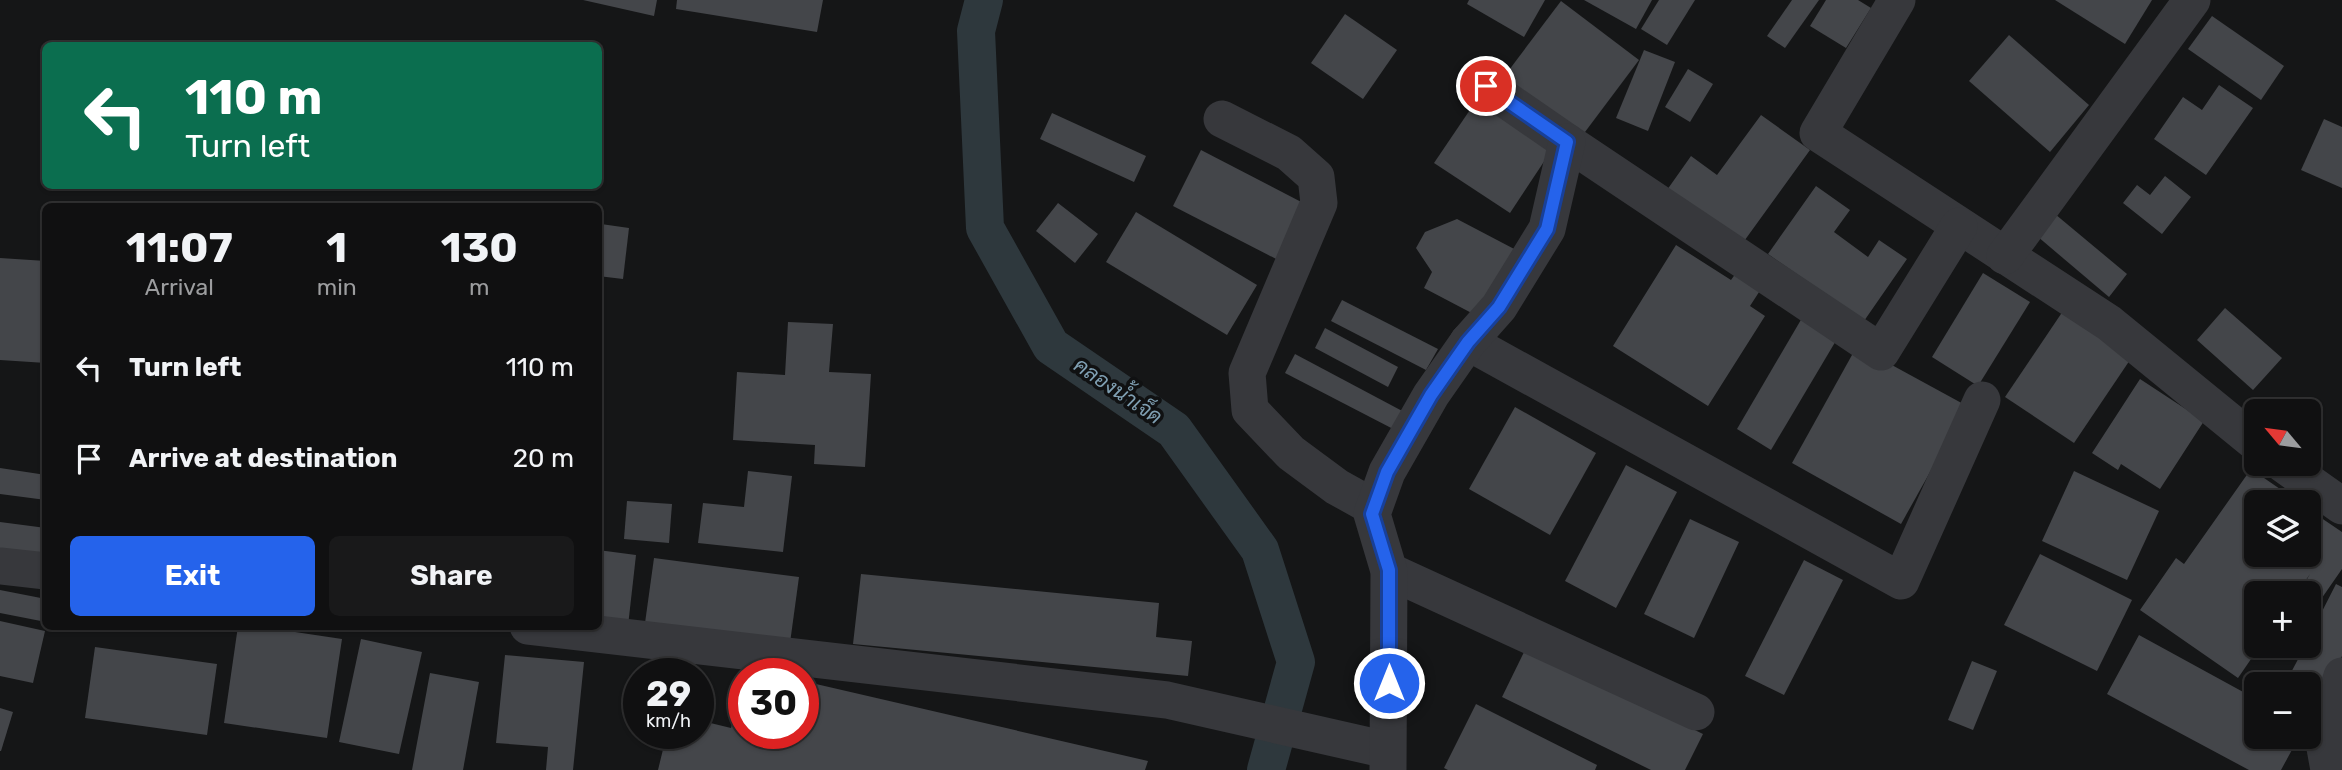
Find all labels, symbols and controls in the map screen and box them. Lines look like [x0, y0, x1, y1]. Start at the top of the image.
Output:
pin [1456, 56, 1516, 116]
icon: arrive [1467, 67, 1505, 105]
text: 110 m [185, 68, 322, 126]
icon: left [70, 70, 161, 161]
text: Turn left [185, 127, 310, 165]
text: 11:07 [126, 223, 233, 273]
text: 1 [326, 223, 347, 273]
text: 130 [441, 223, 518, 273]
text: Arrival [145, 273, 214, 301]
text: min [317, 273, 357, 301]
text: m [469, 273, 490, 301]
water label: คลองน้ำเจ็ด [1069, 348, 1170, 429]
icon: left [70, 349, 108, 387]
text: Turn left [129, 352, 241, 383]
text: 110 m [506, 352, 574, 383]
north arrow [2244, 399, 2320, 476]
map controls [2244, 399, 2321, 749]
icon: arrive [70, 440, 108, 478]
text: Arrive at destination [129, 443, 397, 474]
text: 20 m [513, 443, 574, 474]
button: layers [2244, 490, 2321, 567]
button: Exit [70, 536, 315, 616]
button: Share [329, 536, 574, 616]
button: + [2244, 581, 2321, 658]
position arrow [1352, 646, 1426, 720]
speed limit sign: 30 [728, 658, 819, 749]
button: − [2244, 672, 2321, 749]
text: 29 [646, 673, 691, 715]
text: km/h [646, 710, 691, 732]

